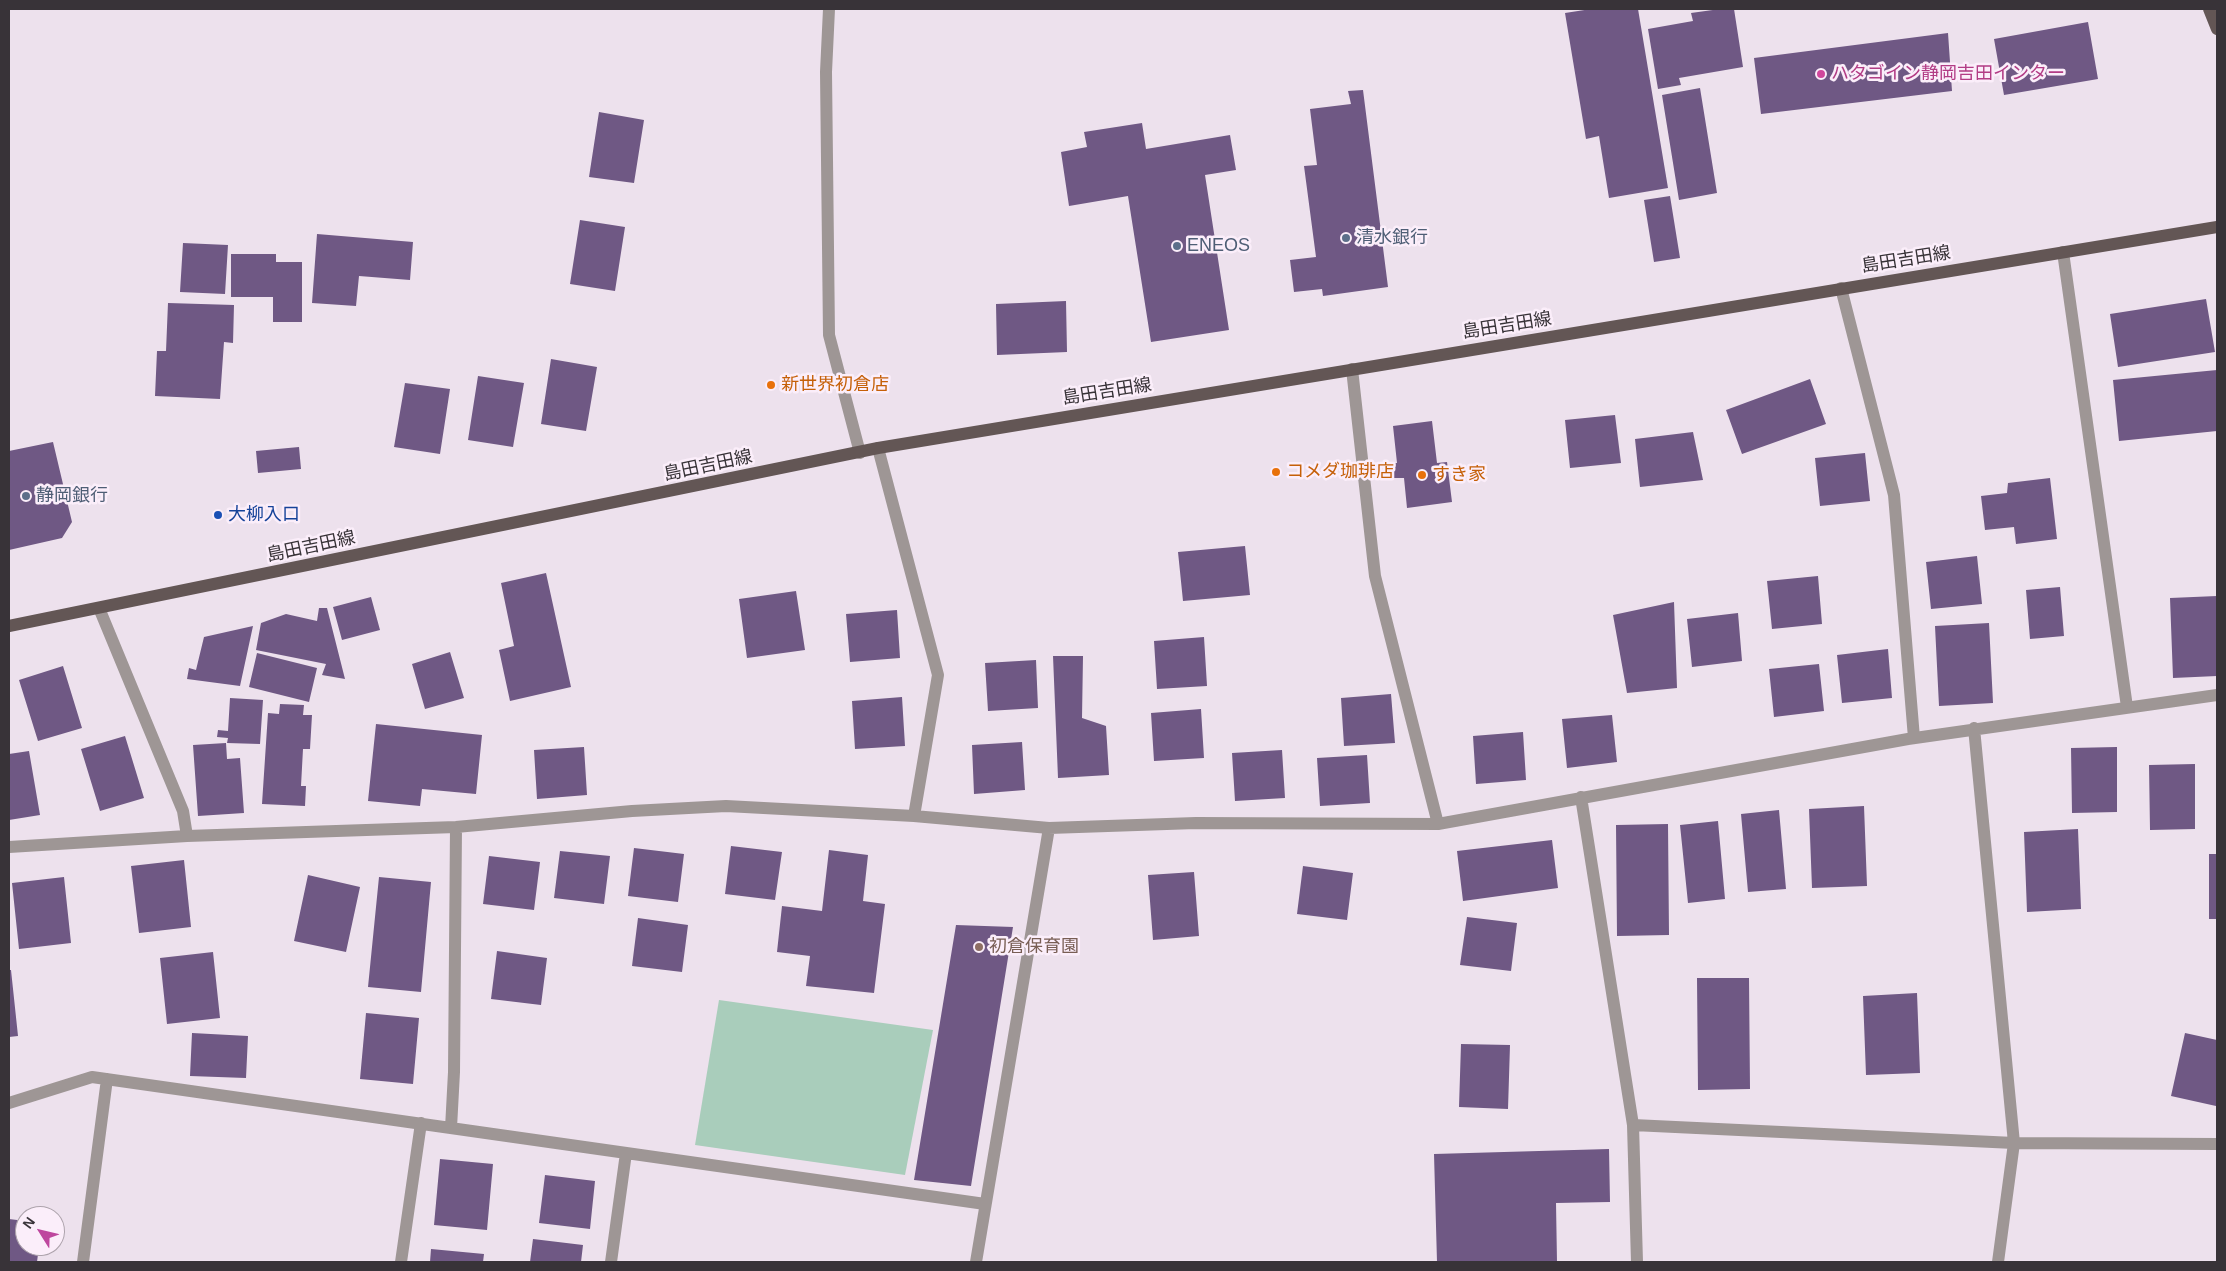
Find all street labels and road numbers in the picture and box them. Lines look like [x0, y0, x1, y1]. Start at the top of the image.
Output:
street label: 島田吉田線 [1860, 242, 1952, 278]
street label: 島田吉田線 [1461, 308, 1553, 344]
street label: 島田吉田線 [1061, 374, 1153, 410]
street label: 島田吉田線 [662, 446, 754, 486]
street label: 島田吉田線 [265, 527, 357, 567]

